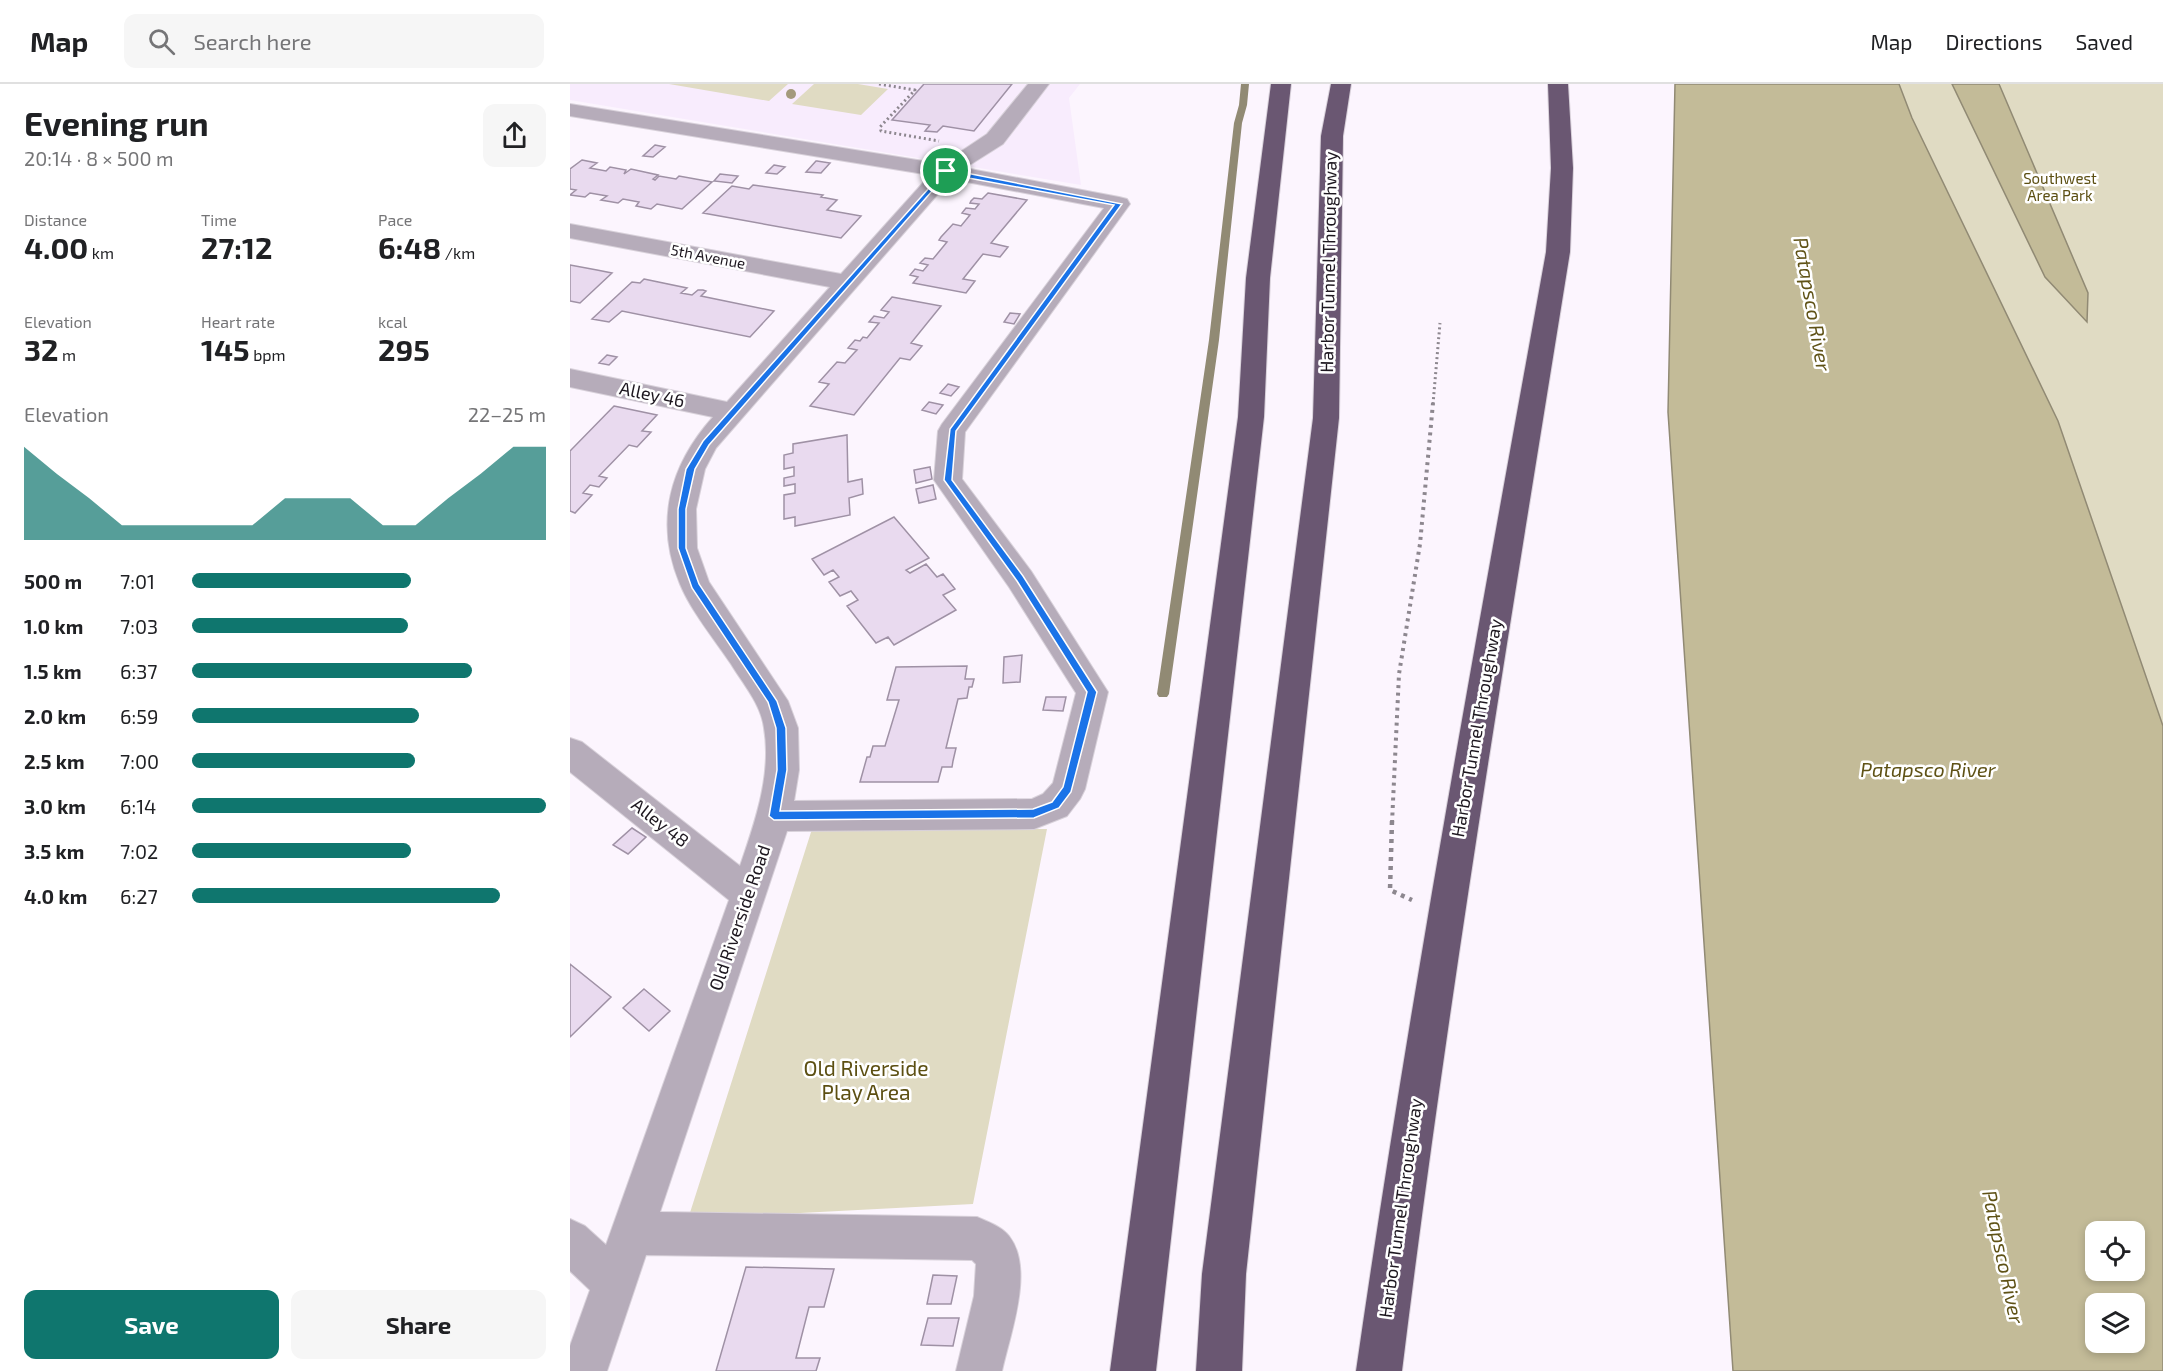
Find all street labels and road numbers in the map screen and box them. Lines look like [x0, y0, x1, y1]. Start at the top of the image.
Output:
street label: Harbor Tunnel Throughway [1315, 151, 1341, 373]
street label: 5th Avenue [669, 240, 747, 272]
street label: Alley 46 [618, 376, 687, 412]
street label: Harbor Tunnel Throughway [1446, 616, 1506, 839]
street label: Alley 48 [628, 793, 694, 851]
street label: Old Riverside Road [704, 842, 774, 993]
street label: Harbor Tunnel Throughway [1374, 1096, 1426, 1319]

